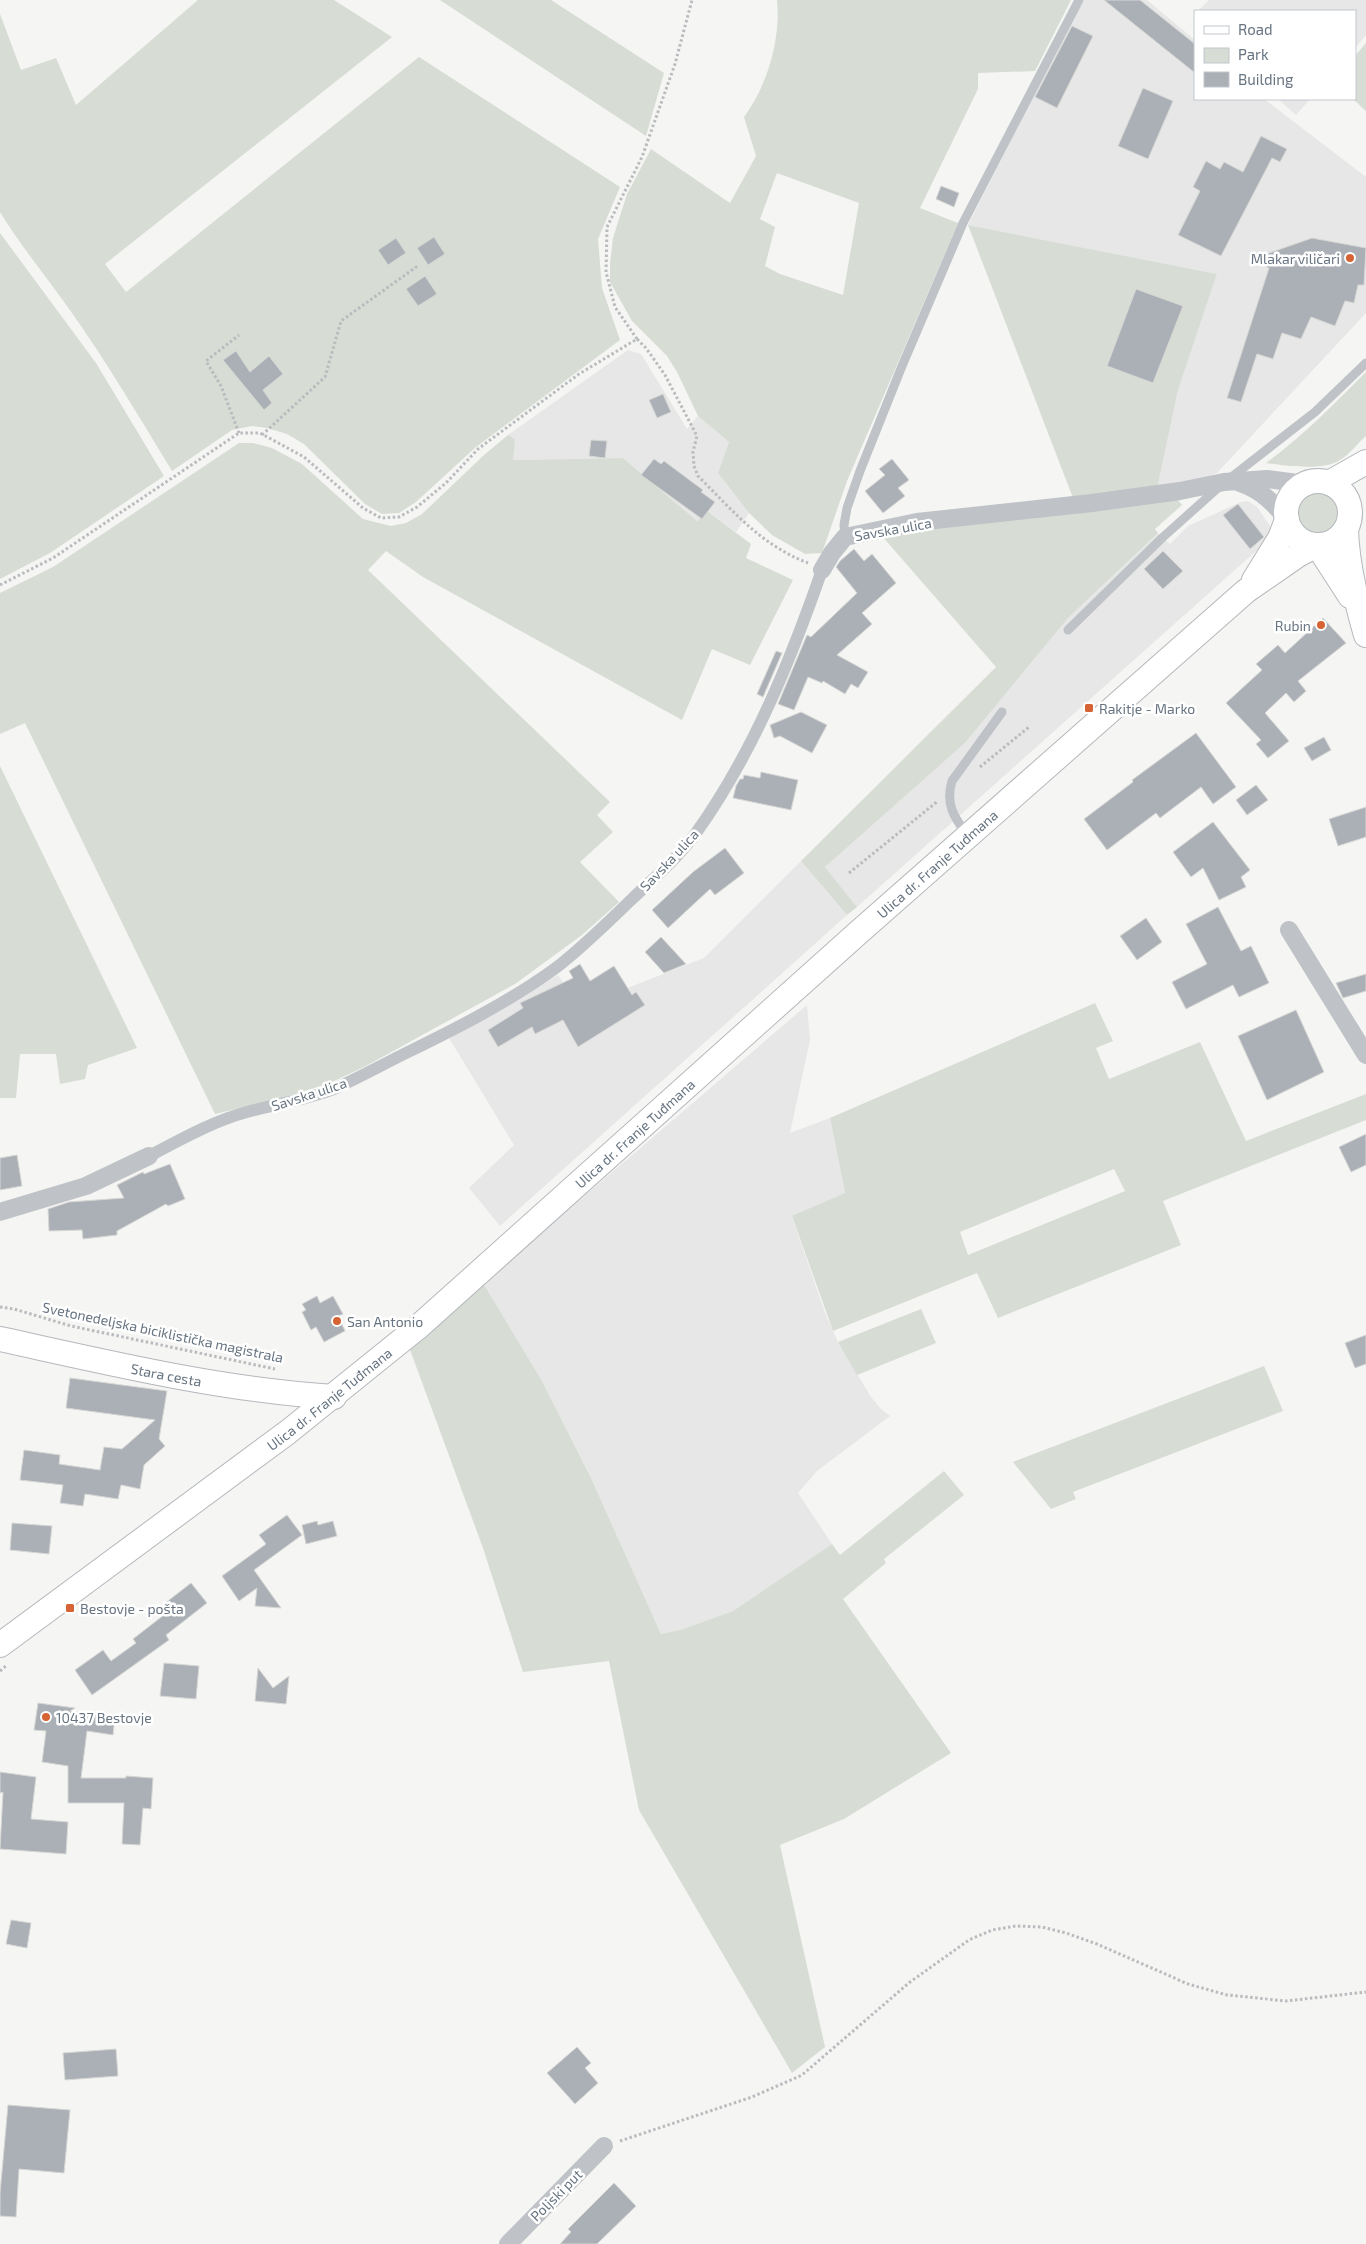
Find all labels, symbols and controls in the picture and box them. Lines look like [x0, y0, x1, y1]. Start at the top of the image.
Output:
legend [1194, 10, 1356, 100]
text: Road [1238, 20, 1273, 38]
text: Park [1238, 45, 1269, 63]
text: Building [1238, 70, 1294, 88]
place label: Mlakar viličari [1251, 250, 1340, 267]
marker: Mlakar viličari [1344, 252, 1356, 264]
street label: Savska ulica [853, 514, 933, 544]
place label: Rubin [1275, 617, 1311, 634]
marker: Rubin [1315, 619, 1327, 631]
place label: Rakitje - Marko [1099, 700, 1195, 717]
marker: Rakitje - Marko [1083, 702, 1095, 714]
street label: Ulica dr. Franje Tuđmana [873, 806, 1001, 921]
street label: Savska ulica [636, 826, 702, 894]
street label: Savska ulica [269, 1074, 349, 1114]
street label: Ulica dr. Franje Tuđmana [571, 1075, 698, 1191]
street label: Svetonedeljska biciklistička magistrala [41, 1298, 285, 1366]
place label: San Antonio [347, 1313, 423, 1330]
marker: San Antonio [331, 1315, 343, 1327]
street label: Ulica dr. Franje Tuđmana [263, 1344, 395, 1454]
street label: Stara cesta [129, 1359, 203, 1389]
place label: Bestovje - pošta [80, 1600, 184, 1617]
marker: Bestovje - pošta [64, 1602, 76, 1614]
place label: 10437 Bestovje [56, 1709, 152, 1726]
marker: 10437 Bestovje [40, 1711, 52, 1723]
street label: Poljski put [527, 2166, 585, 2224]

